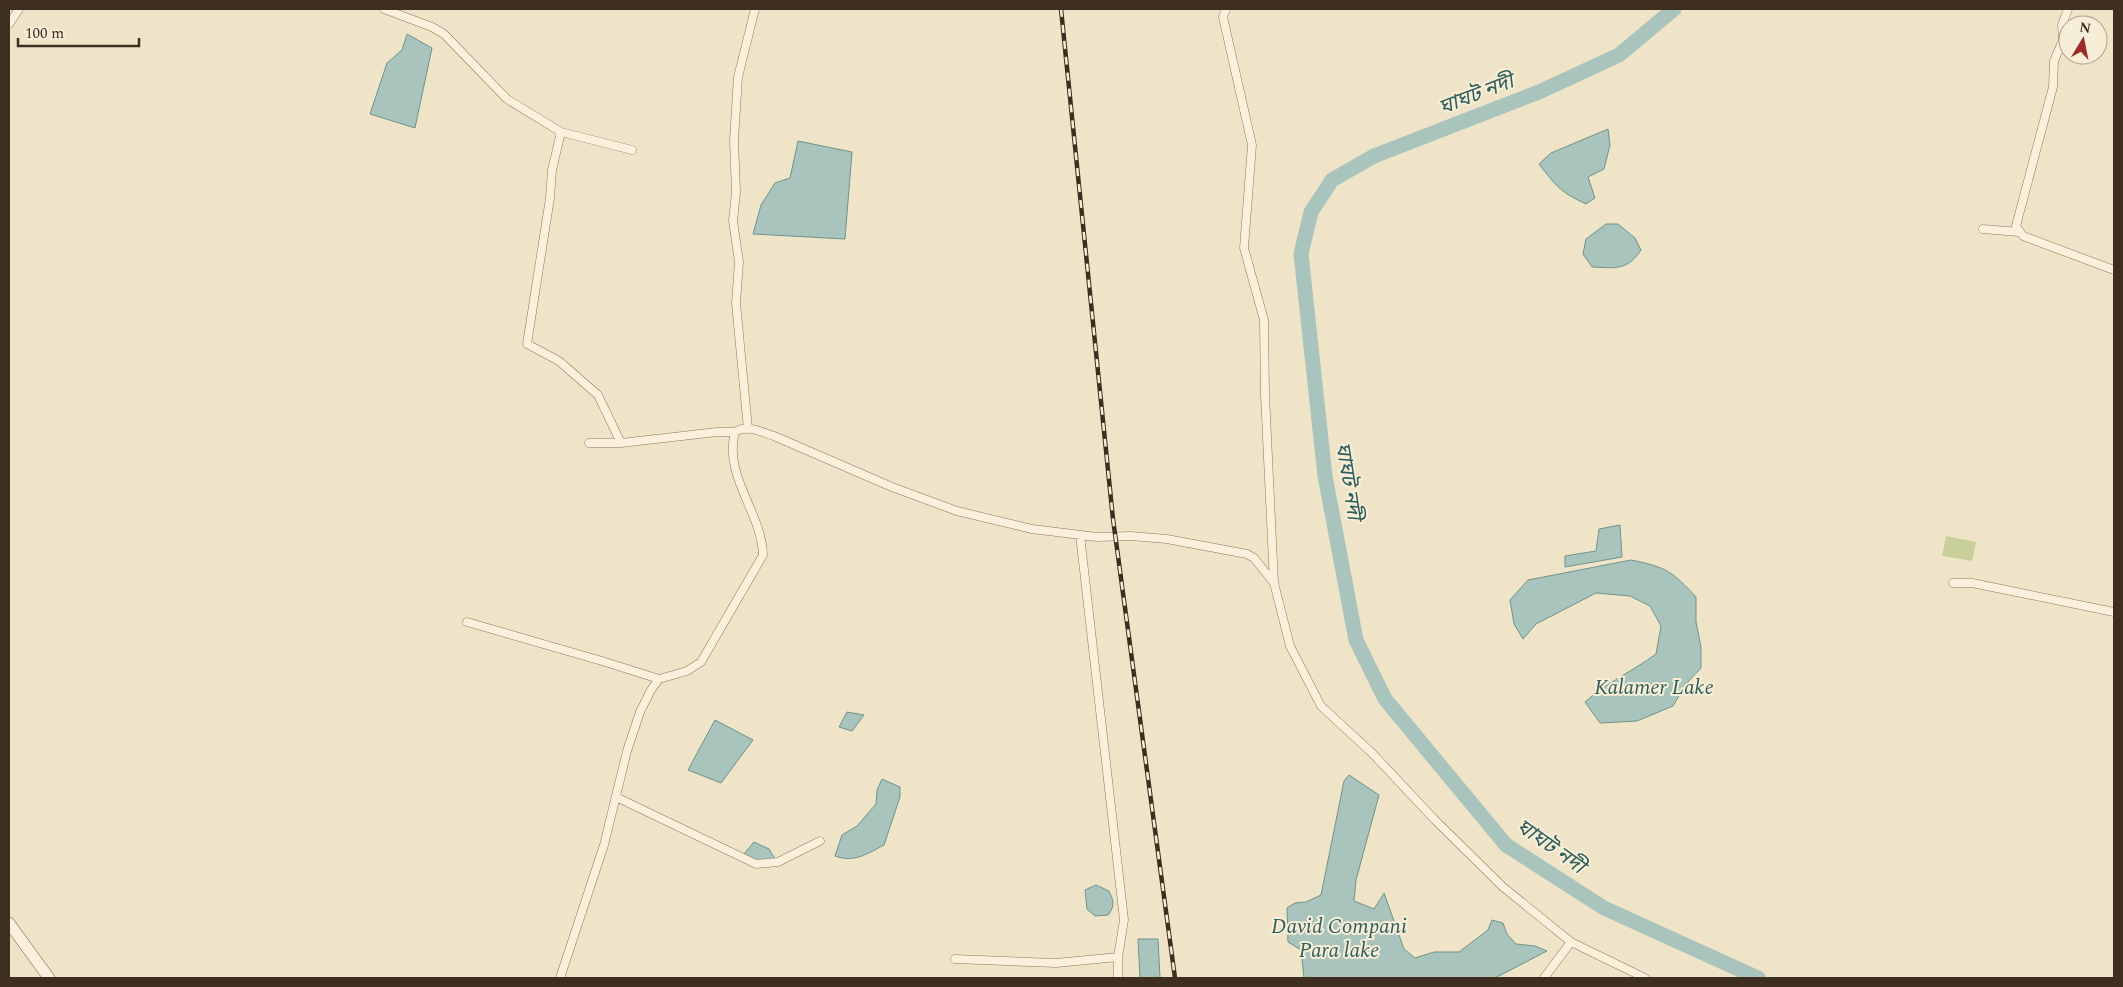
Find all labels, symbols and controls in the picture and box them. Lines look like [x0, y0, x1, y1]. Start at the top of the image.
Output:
scale bar [18, 15, 139, 47]
north arrow [2058, 15, 2108, 65]
text: N [2078, 16, 2093, 39]
text: 100 m [25, 22, 64, 45]
water label: ঘাঘট নদী [1434, 64, 1523, 124]
water label: ঘাঘট নদী [1326, 440, 1371, 527]
water label: Kalamer Lake [1594, 672, 1714, 704]
water label: ঘাঘট নদী [1509, 811, 1595, 885]
water label: David Compani Para lake [1271, 911, 1407, 967]

